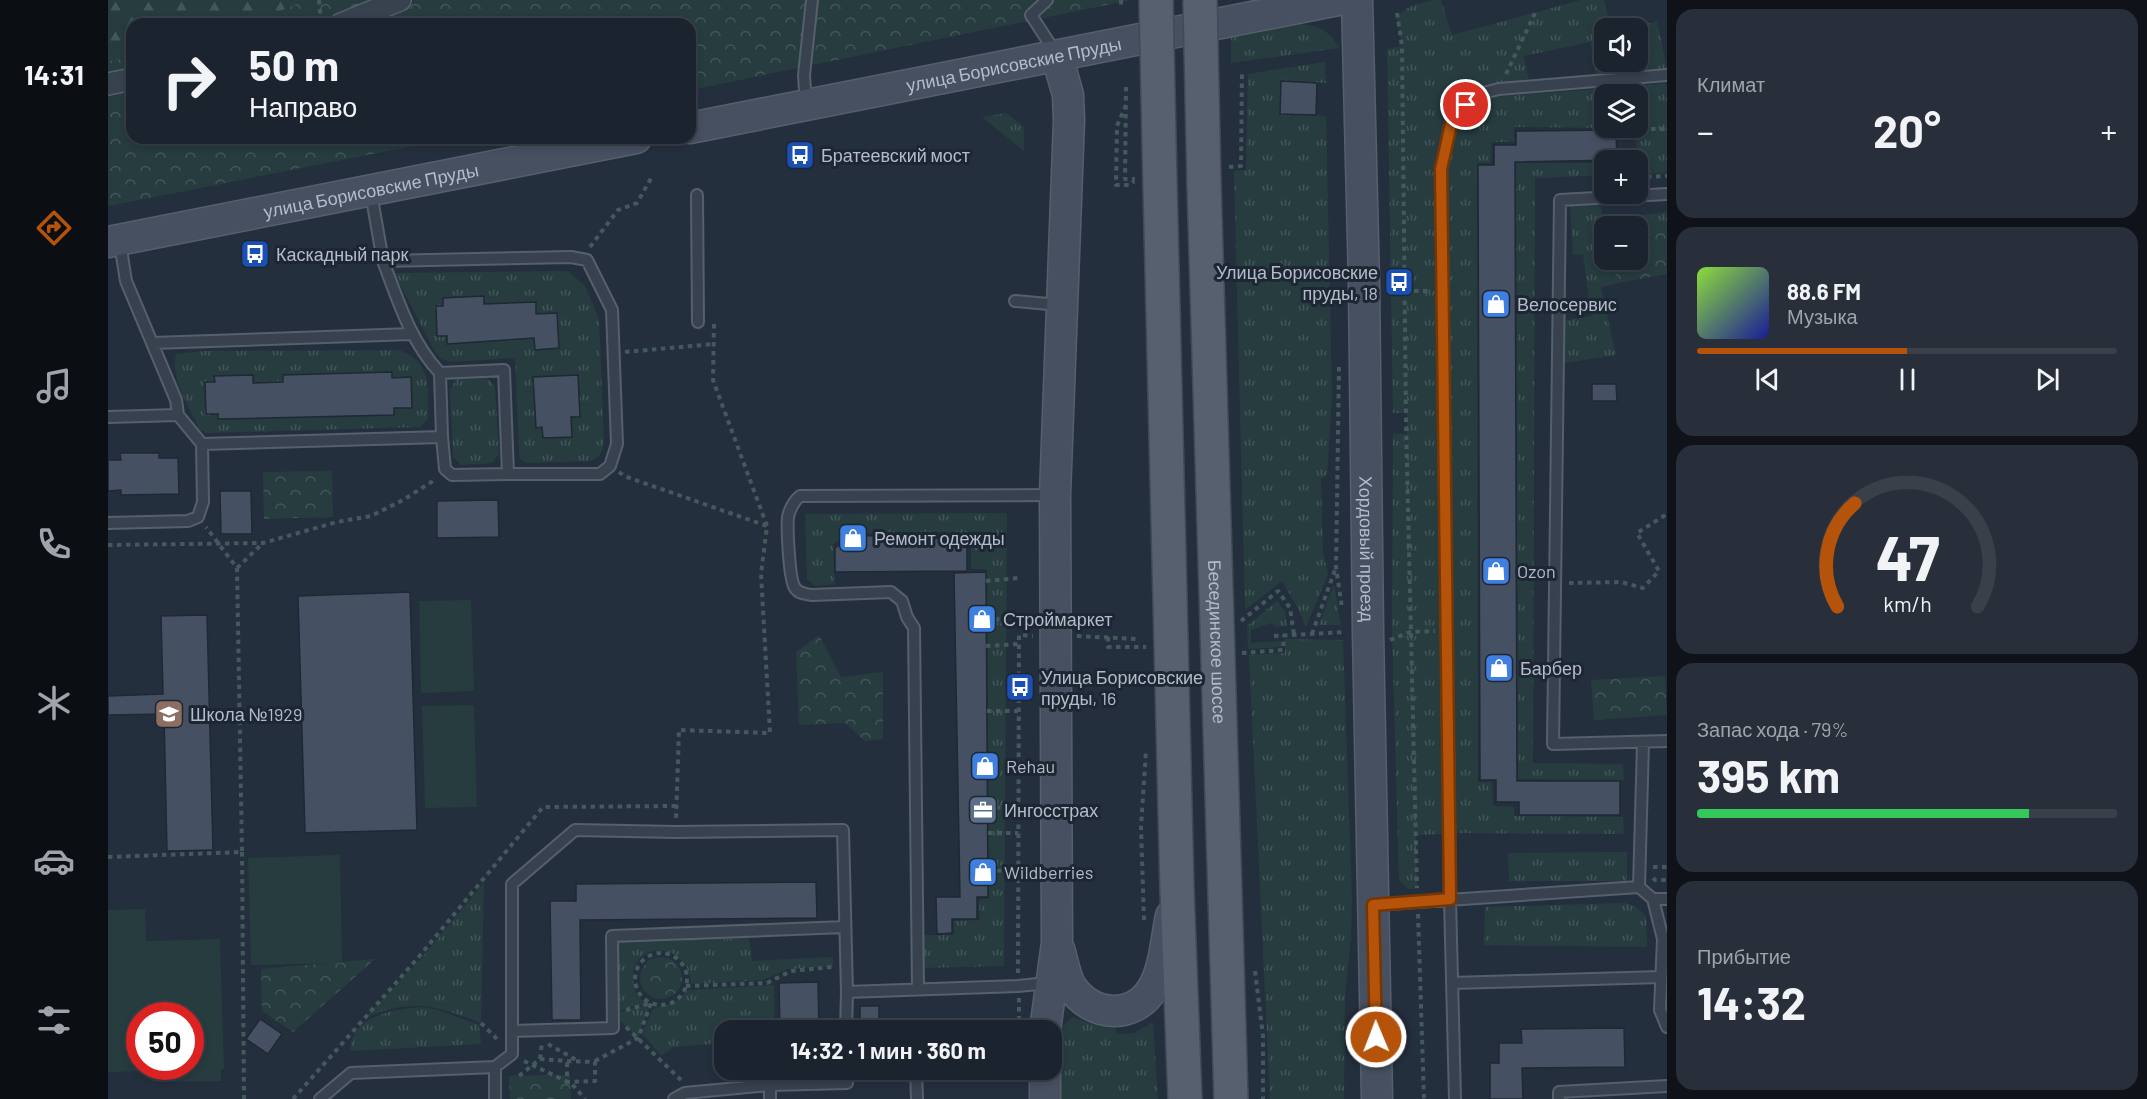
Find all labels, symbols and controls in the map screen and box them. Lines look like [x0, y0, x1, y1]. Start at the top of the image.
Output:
map controls [1594, 18, 1648, 270]
button: sound [1594, 18, 1648, 72]
street label: улица Борисовские Пруды [904, 32, 1123, 96]
text: 50 m [249, 39, 339, 89]
icon: right [150, 42, 228, 120]
text: 14:31 [24, 58, 84, 90]
text: Климат [1697, 72, 1765, 96]
pin [1440, 79, 1491, 130]
button: layers [1594, 84, 1648, 138]
icon: arrive [1449, 88, 1482, 121]
text: Направо [249, 90, 357, 122]
text: 20° [1873, 103, 1941, 157]
text: − [1697, 111, 1714, 151]
text: + [2101, 111, 2117, 151]
bus stop icon: Братеевский мост [784, 139, 816, 171]
place label: Братеевский мост [821, 144, 970, 166]
button: + [1594, 150, 1648, 204]
street label: улица Борисовские Пруды [261, 158, 480, 222]
icon: directions [33, 207, 75, 249]
button: − [1594, 216, 1648, 270]
bus stop icon: Каскадный парк [239, 238, 271, 270]
place label: Каскадный парк [276, 243, 409, 265]
place label: Улица Борисовские пруды, 18 [1216, 261, 1378, 304]
bus stop icon: Улица Борисовские пруды, 18 [1383, 266, 1415, 298]
text: 88.6 FM [1787, 278, 1861, 304]
shop icon: Велосервис [1480, 288, 1512, 320]
place label: Велосервис [1517, 293, 1617, 315]
text: Музыка [1787, 304, 1858, 328]
icon: previous [1751, 363, 1784, 396]
icon: pause [1891, 363, 1924, 396]
icon: next [2031, 363, 2064, 396]
icon: music [33, 365, 75, 407]
street label: Хордовый проезд [1355, 476, 1379, 622]
text: 47 [1875, 519, 1939, 593]
shop icon: Ремонт одежды [837, 522, 869, 554]
icon: phone [33, 523, 75, 565]
place label: Ремонт одежды [874, 527, 1005, 549]
shop icon: Ozon [1480, 555, 1512, 587]
street label: Бесединское шоссе [1204, 559, 1231, 724]
place label: Ozon [1517, 560, 1556, 582]
text: km/h [1883, 591, 1931, 616]
shop icon: Строймаркет [966, 603, 998, 635]
place label: Строймаркет [1003, 608, 1112, 630]
shop icon: Барбер [1483, 652, 1515, 684]
place label: Барбер [1520, 657, 1582, 679]
place label: Улица Борисовские пруды, 16 [1041, 666, 1203, 709]
bus stop icon: Улица Борисовские пруды, 16 [1004, 671, 1036, 703]
icon: climate [33, 682, 75, 724]
school or university icon: Школа №1929 [153, 698, 185, 730]
place label: Школа №1929 [190, 703, 302, 725]
text: Запас хода · 79% [1697, 717, 1848, 741]
text: 395 km [1697, 748, 1840, 802]
shop icon: Rehau [969, 750, 1001, 782]
place label: Rehau [1006, 755, 1055, 777]
office icon: Ингосстрах [967, 794, 999, 826]
place label: Ингосстрах [1004, 799, 1098, 821]
icon: car [33, 840, 75, 882]
shop icon: Wildberries [967, 856, 999, 888]
place label: Wildberries [1004, 861, 1093, 883]
text: Прибытие [1697, 944, 1791, 968]
text: 14:32 [1697, 975, 1806, 1029]
icon: filters [33, 999, 75, 1041]
speed limit sign: 50 [126, 1002, 204, 1080]
position arrow [1344, 1005, 1408, 1069]
text: 14:32 · 1 мин · 360 m [790, 1037, 986, 1063]

